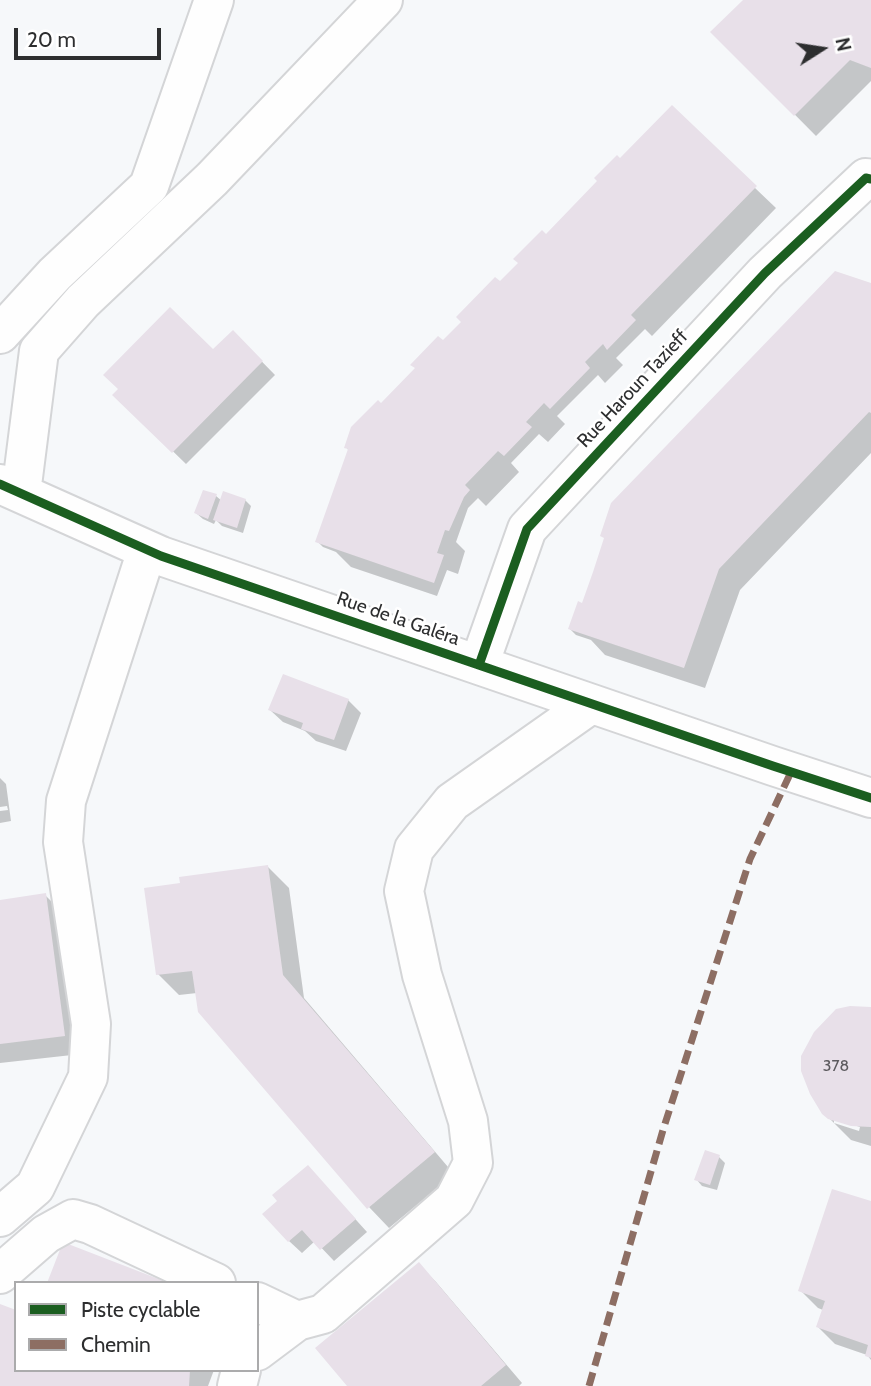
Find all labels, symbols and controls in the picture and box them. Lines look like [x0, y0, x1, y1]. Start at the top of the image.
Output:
scale bar [18, 14, 164, 58]
north arrow [787, 14, 857, 84]
text: 20 m [27, 27, 76, 52]
text: N [830, 36, 856, 53]
street label: Rue Haroun Tazieff [573, 326, 693, 452]
street label: Rue de la Galéra [333, 587, 463, 651]
house number: 378 [823, 1056, 849, 1076]
legend [14, 1281, 259, 1372]
text: Piste cyclable [81, 1297, 200, 1322]
text: Chemin [81, 1332, 151, 1357]

